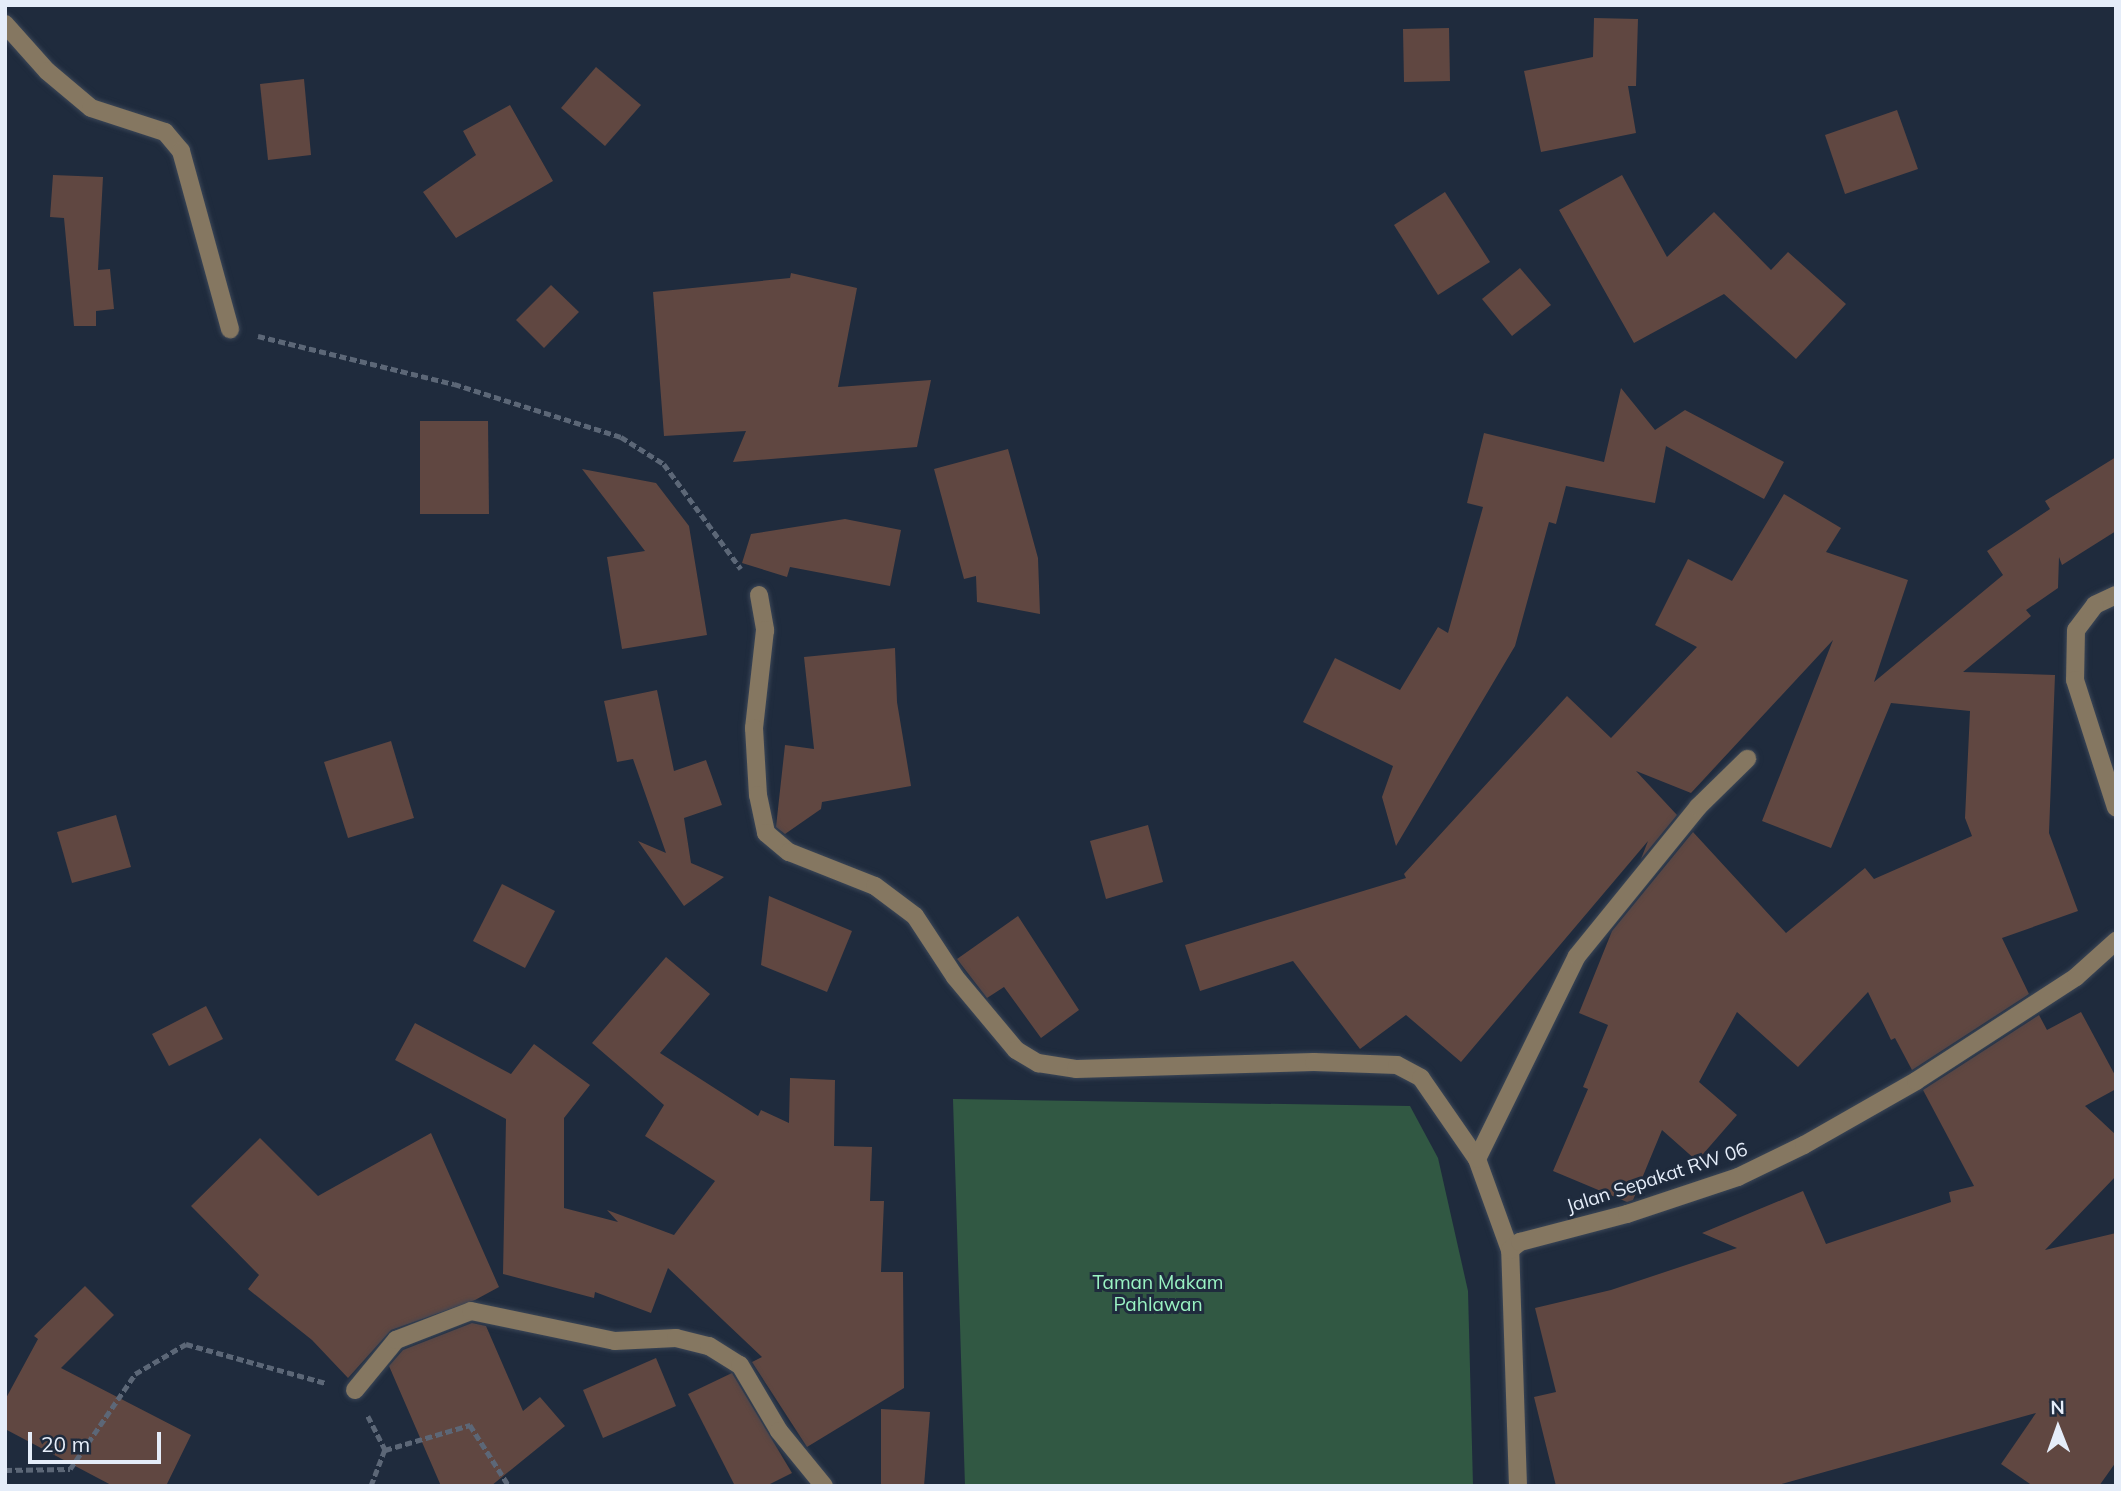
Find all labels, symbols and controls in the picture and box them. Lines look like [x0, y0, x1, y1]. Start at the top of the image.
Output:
street label: Jalan Sepakat RW 06 [1564, 1138, 1750, 1218]
park label: Taman Makam Pahlawan [1092, 1272, 1224, 1316]
north arrow [2023, 1393, 2093, 1463]
text: N [2050, 1395, 2065, 1419]
scale bar [32, 1418, 164, 1462]
text: 20 m [41, 1431, 90, 1457]

